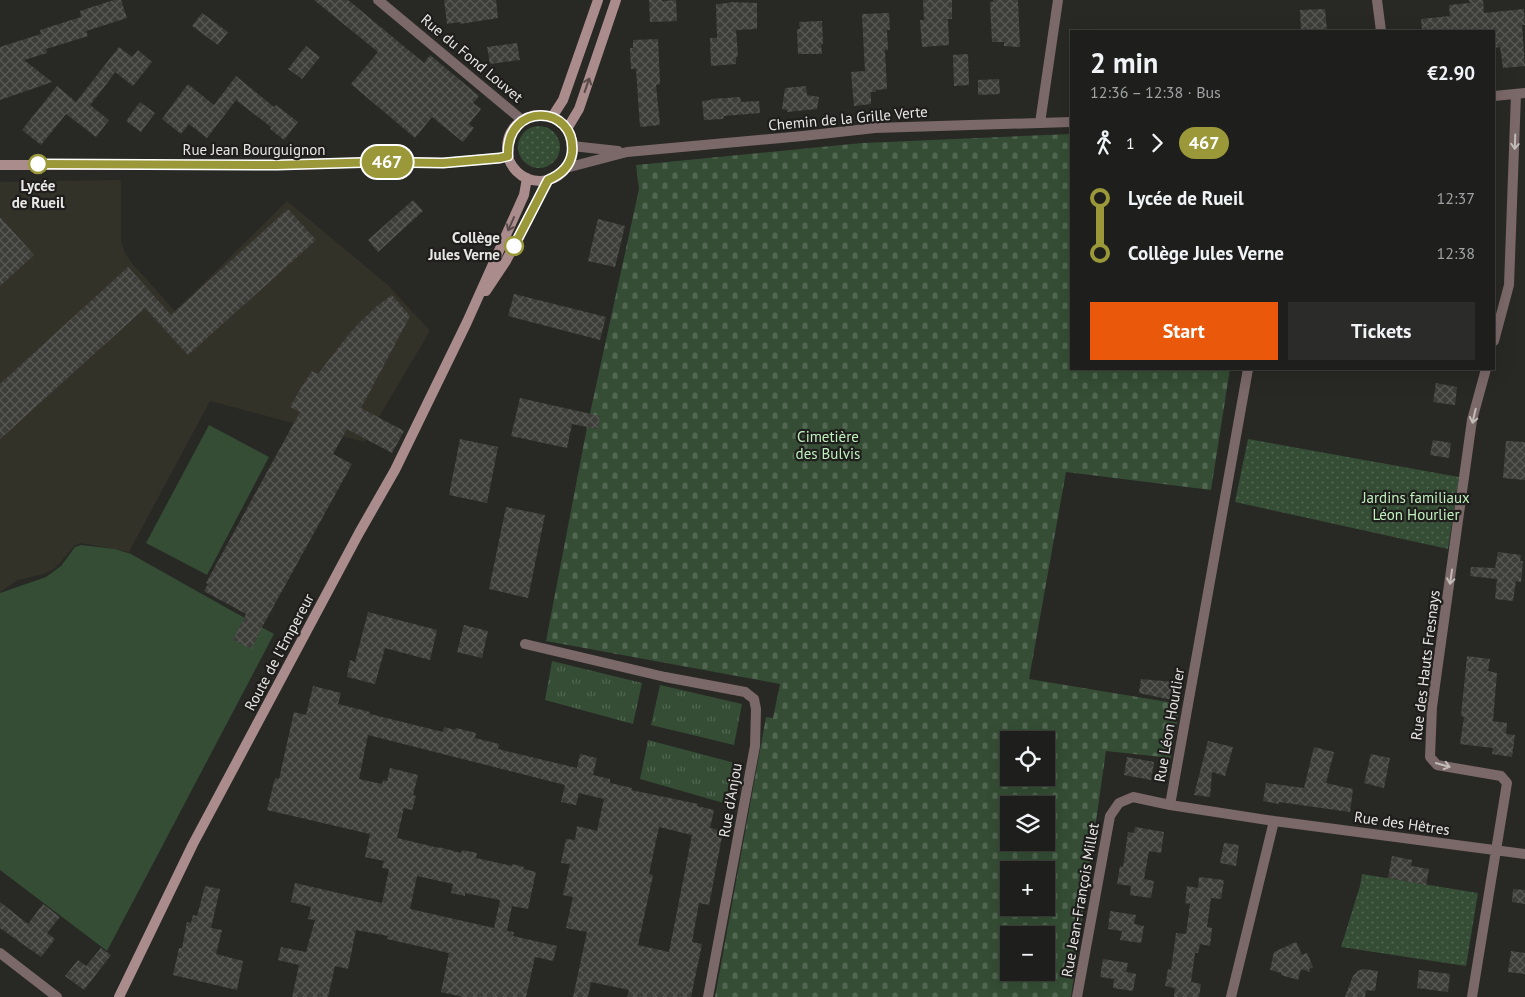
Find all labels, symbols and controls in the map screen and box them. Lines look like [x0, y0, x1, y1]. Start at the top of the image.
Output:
street label: Rue du Fond Louvet [417, 10, 527, 106]
text: 2 min [1090, 44, 1158, 81]
text: €2.90 [1427, 61, 1475, 85]
one-way arrow [583, 78, 592, 93]
text: 12:36 – 12:38 · Bus [1090, 82, 1221, 102]
street label: Chemin de la Grille Verte [768, 102, 928, 134]
icon: walk [1090, 129, 1118, 157]
icon: forward [1143, 129, 1171, 157]
text: 467 [1189, 131, 1219, 154]
text: 1 [1126, 133, 1135, 153]
one-way arrow [1510, 134, 1519, 150]
street label: Rue Jean Bourguignon [183, 140, 325, 159]
line badge: 467 [358, 146, 416, 178]
text: 467 [372, 150, 402, 173]
marker: Lycée de Rueil [28, 154, 48, 174]
place label: Lycée de Rueil [12, 176, 65, 212]
text: Lycée de Rueil [1128, 186, 1244, 210]
text: 12:37 [1437, 188, 1475, 208]
one-way arrow [506, 216, 516, 231]
place label: Collège Jules Verne [428, 228, 500, 264]
marker: Collège Jules Verne [504, 236, 524, 256]
text: Collège Jules Verne [1128, 241, 1284, 265]
text: 12:38 [1437, 243, 1475, 263]
button: Start [1090, 302, 1278, 360]
button: Tickets [1288, 302, 1475, 360]
one-way arrow [1469, 407, 1478, 423]
park label: Cimetière des Bulvis [796, 427, 860, 463]
park label: Jardins familiaux Léon Hourlier [1361, 488, 1470, 524]
one-way arrow [1446, 568, 1456, 584]
street label: Rue des Hauts Fresnays [1406, 589, 1444, 741]
street label: Route de l'Empereur [240, 590, 318, 714]
street label: Rue Léon Hourlier [1150, 666, 1188, 784]
map controls [1000, 731, 1055, 981]
button: locate [1000, 731, 1055, 786]
one-way arrow [1435, 760, 1451, 770]
street label: Rue d'Anjou [714, 761, 746, 839]
button: layers [1000, 796, 1055, 851]
street label: Rue des Hêtres [1353, 807, 1451, 839]
street label: Rue Jean-François Millet [1057, 821, 1103, 979]
button: + [1000, 861, 1055, 916]
button: − [1000, 926, 1055, 981]

